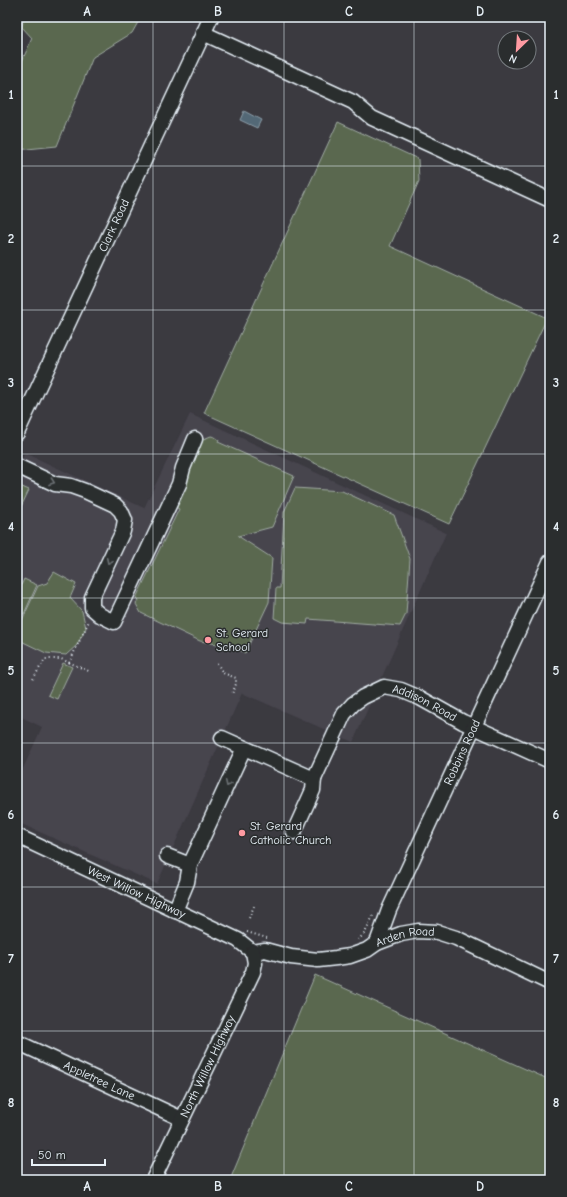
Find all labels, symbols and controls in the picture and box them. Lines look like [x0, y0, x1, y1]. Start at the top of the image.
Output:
text: A [83, 4, 91, 19]
text: B [214, 4, 222, 19]
text: C [345, 4, 353, 19]
text: D [476, 4, 484, 19]
north arrow [497, 30, 537, 70]
text: N [507, 51, 519, 66]
text: 1 [8, 87, 14, 102]
text: 1 [553, 87, 559, 102]
street label: Clark Road [95, 197, 132, 254]
text: 2 [8, 231, 14, 246]
text: 2 [553, 231, 559, 246]
text: 3 [8, 375, 14, 390]
text: 3 [553, 375, 559, 390]
one-way arrow [49, 478, 56, 486]
text: 4 [8, 519, 14, 534]
text: 4 [553, 519, 559, 534]
one-way arrow [106, 557, 114, 565]
place label: St. Gerard School [216, 626, 268, 654]
marker: St. Gerard School [203, 635, 213, 645]
text: 5 [8, 663, 15, 678]
text: 5 [553, 663, 560, 678]
street label: Addison Road [391, 682, 459, 724]
street label: Robbins Road [441, 717, 483, 787]
one-way arrow [225, 779, 233, 787]
text: 6 [8, 807, 15, 822]
text: 6 [553, 807, 560, 822]
place label: St. Gerard Catholic Church [250, 819, 331, 847]
marker: St. Gerard Catholic Church [237, 828, 247, 838]
street label: West Willow Highway [85, 863, 188, 922]
street label: Arden Road [374, 924, 435, 950]
text: 7 [8, 951, 14, 966]
text: 7 [553, 951, 559, 966]
street label: North Willow Highway [177, 1013, 238, 1120]
street label: Appletree Lane [62, 1058, 137, 1103]
text: 8 [8, 1095, 14, 1110]
text: 8 [553, 1095, 559, 1110]
scale bar [32, 1141, 105, 1167]
text: 50 m [38, 1148, 66, 1162]
text: A [83, 1179, 91, 1194]
text: B [214, 1179, 222, 1194]
text: C [345, 1179, 353, 1194]
text: D [476, 1179, 484, 1194]

